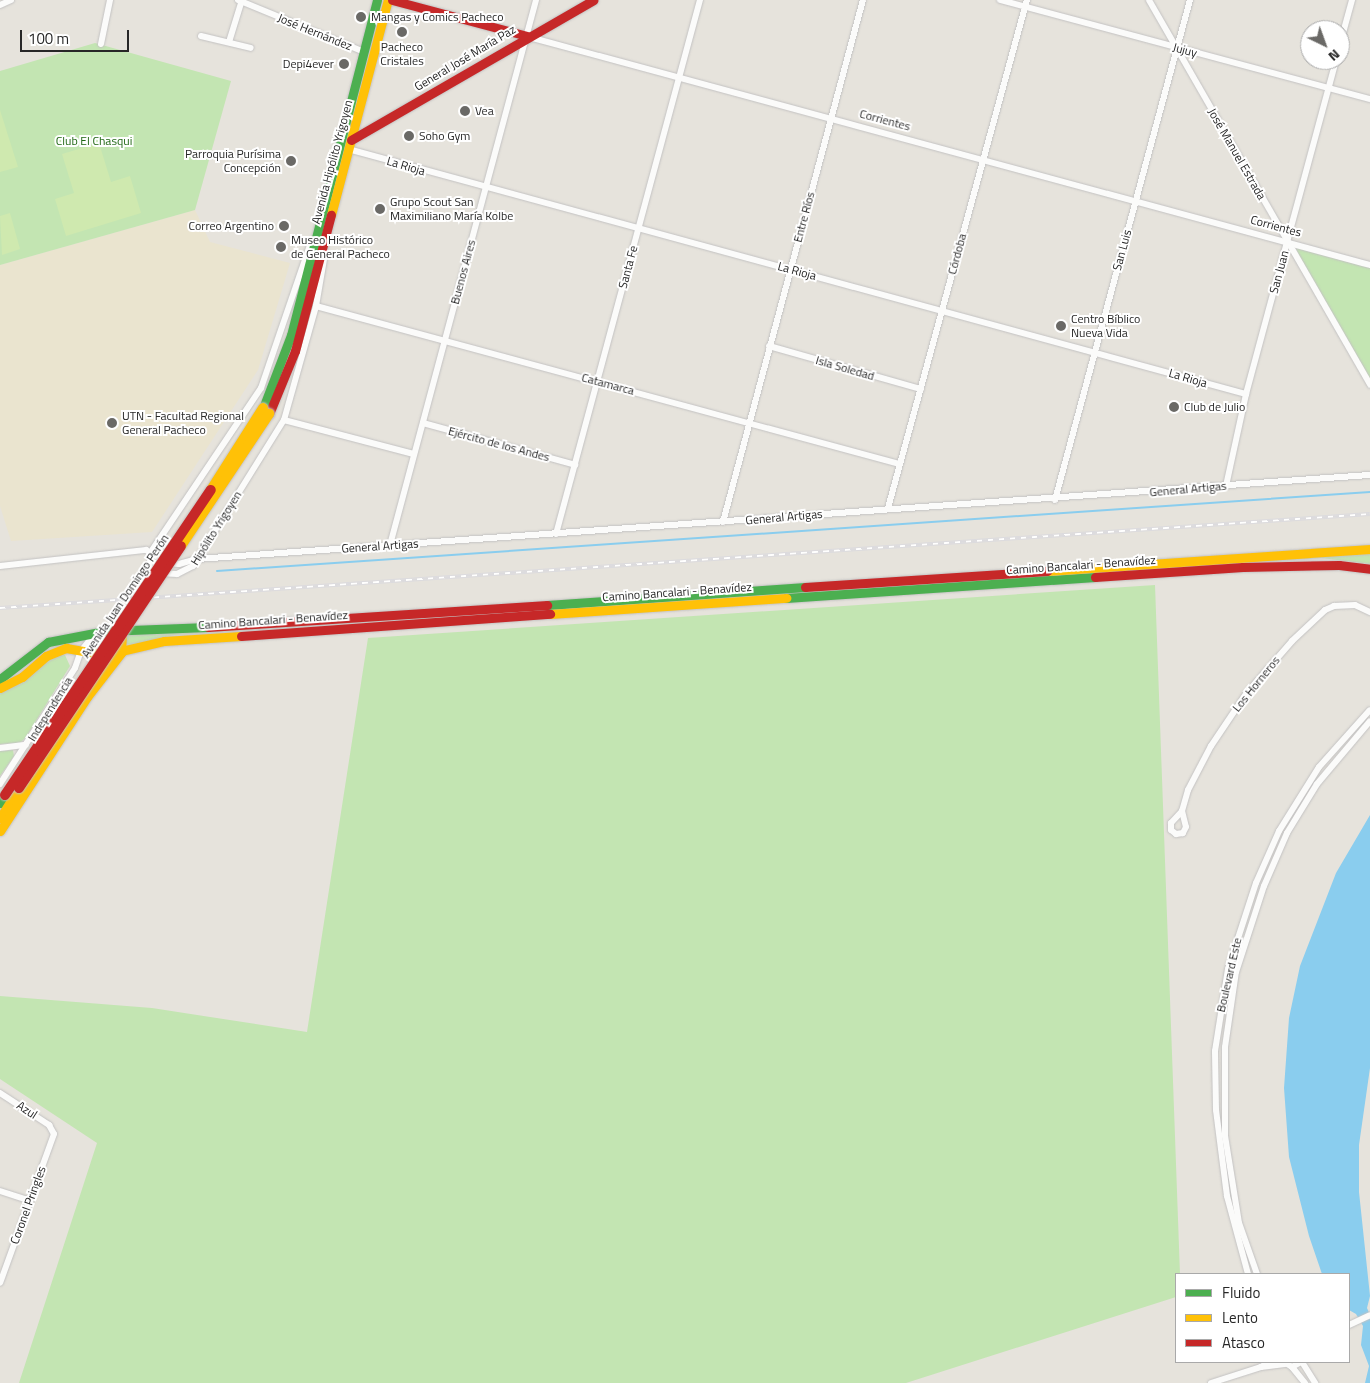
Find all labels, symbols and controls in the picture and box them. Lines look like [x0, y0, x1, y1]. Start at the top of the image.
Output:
place label: Mangas y Comics Pacheco [371, 10, 504, 24]
street label: José Hernández [276, 11, 354, 53]
marker: Mangas y Comics Pacheco [355, 11, 367, 23]
scale bar [22, 20, 131, 52]
north arrow [1300, 20, 1350, 70]
street label: General José María Paz [412, 22, 518, 94]
marker: Pacheco Cristales [396, 26, 408, 38]
text: 100 m [28, 27, 69, 50]
place label: Pacheco Cristales [380, 40, 424, 68]
street label: Jujuy [1171, 40, 1199, 60]
text: N [1324, 45, 1345, 67]
place label: Depi4ever [283, 57, 334, 71]
marker: Depi4ever [338, 58, 350, 70]
street label: Avenida Hipólito Yrigoyen [309, 98, 355, 226]
place label: Vea [475, 104, 494, 118]
marker: Vea [459, 105, 471, 117]
street label: Corrientes [858, 106, 912, 134]
street label: José Manuel Estrada [1205, 106, 1269, 202]
place label: Soho Gym [419, 129, 470, 143]
marker: Soho Gym [403, 130, 415, 142]
park label: Club El Chasqui [56, 134, 132, 148]
place label: Parroquia Purísima Concepción [185, 147, 281, 175]
street label: La Rioja [385, 154, 427, 178]
marker: Parroquia Purísima Concepción [285, 155, 297, 167]
street label: Entre Ríos [790, 190, 818, 244]
place label: Grupo Scout San Maximiliano María Kolbe [390, 195, 513, 223]
marker: Grupo Scout San Maximiliano María Kolbe [374, 203, 386, 215]
street label: Corrientes [1249, 212, 1303, 240]
place label: Correo Argentino [189, 219, 274, 233]
marker: Correo Argentino [278, 220, 290, 232]
street label: San Luis [1110, 228, 1134, 272]
street label: Córdoba [945, 232, 969, 276]
place label: Museo Histórico de General Pacheco [291, 233, 390, 261]
street label: Buenos Aires [447, 238, 479, 306]
marker: Museo Histórico de General Pacheco [275, 241, 287, 253]
street label: Santa Fe [615, 244, 641, 290]
street label: San Juan [1266, 249, 1292, 295]
street label: La Rioja [776, 259, 818, 283]
place label: Centro Bíblico Nueva Vida [1071, 312, 1140, 340]
marker: Centro Bíblico Nueva Vida [1055, 320, 1067, 332]
street label: Isla Soledad [814, 353, 876, 383]
street label: La Rioja [1167, 366, 1209, 390]
street label: Catamarca [580, 370, 636, 398]
place label: Club de Julio [1184, 400, 1245, 414]
marker: Club de Julio [1168, 401, 1180, 413]
place label: UTN - Facultad Regional General Pacheco [122, 409, 244, 437]
marker: UTN - Facultad Regional General Pacheco [106, 417, 118, 429]
street label: Ejército de los Andes [447, 424, 551, 464]
street label: General Artigas [1149, 478, 1227, 500]
street label: Hipólito Yrigoyen [187, 488, 245, 568]
street label: General Artigas [745, 506, 823, 528]
street label: Avenida Juan Domingo Perón [78, 531, 172, 661]
street label: General Artigas [341, 536, 419, 556]
street label: Camino Bancalari - Benavídez [1006, 553, 1156, 577]
street label: Camino Bancalari - Benavídez [602, 580, 752, 604]
street label: Camino Bancalari - Benavídez [198, 608, 348, 632]
street label: Los Horneros [1229, 653, 1283, 715]
street label: Independencia [24, 674, 76, 744]
street label: Boulevard Este [1213, 936, 1245, 1014]
street label: Azul [14, 1098, 40, 1122]
street label: Coronel Pringles [7, 1164, 49, 1246]
legend [1175, 1273, 1350, 1363]
text: Fluido [1222, 1281, 1260, 1304]
text: Lento [1222, 1306, 1258, 1329]
text: Atasco [1222, 1331, 1265, 1354]

